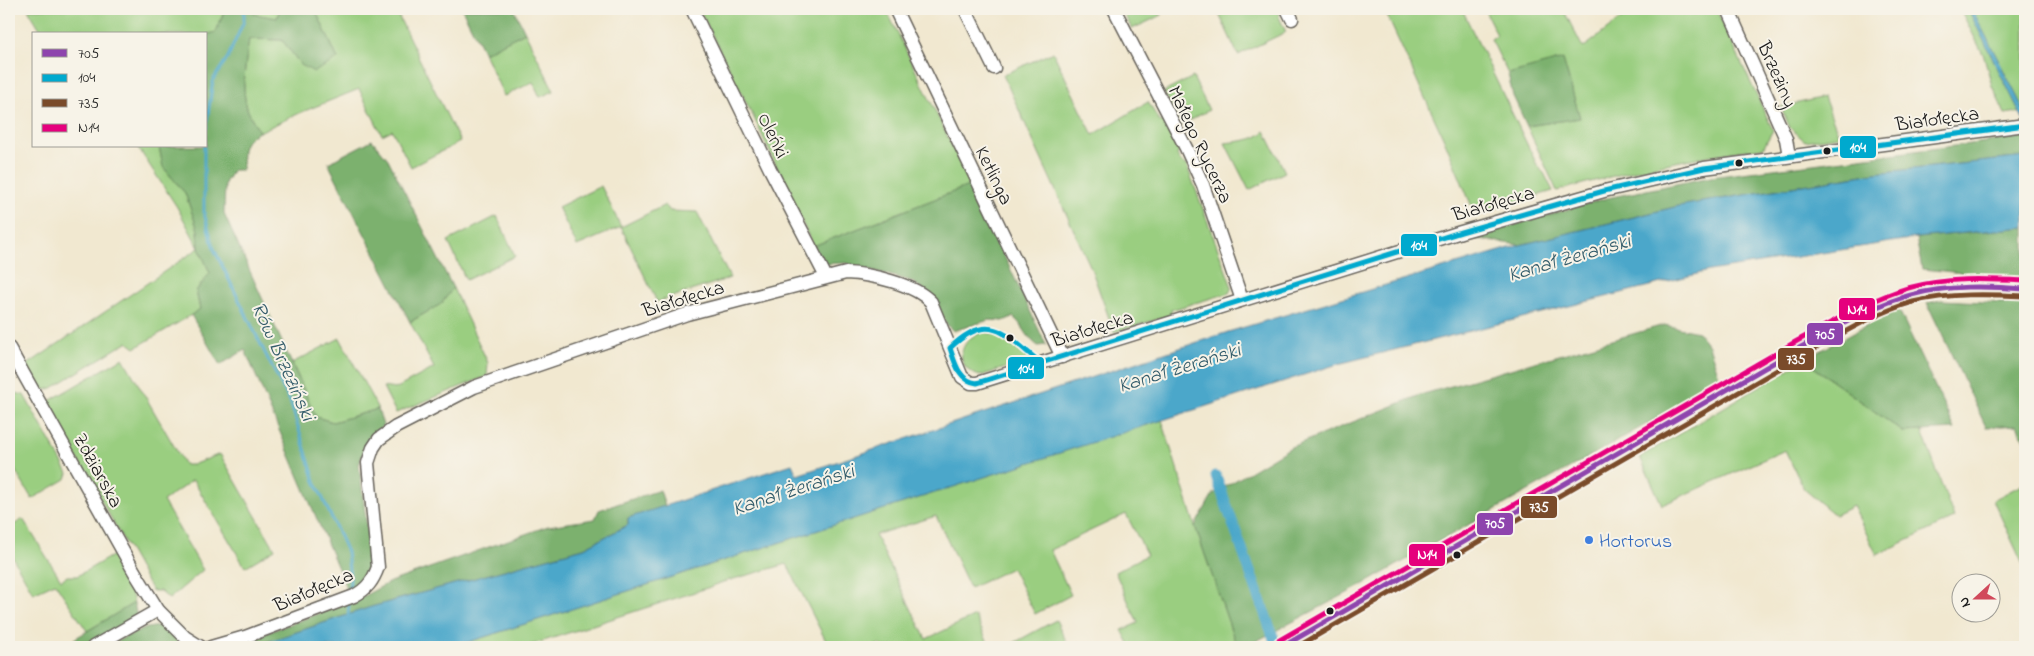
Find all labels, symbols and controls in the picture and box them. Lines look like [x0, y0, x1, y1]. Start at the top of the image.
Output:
legend [32, 32, 208, 148]
street label: Brzeziny [1748, 36, 1803, 113]
text: 705 [78, 43, 100, 65]
text: 104 [78, 67, 95, 89]
street label: Małego Rycerza [1158, 81, 1239, 209]
text: 735 [78, 93, 99, 115]
street label: Białołęcka [1893, 100, 1981, 141]
street label: Oleńki [748, 108, 795, 164]
text: N14 [78, 117, 99, 139]
line badge: 104 [1839, 135, 1877, 159]
text: 104 [1850, 138, 1866, 159]
street label: Ketlinga [965, 142, 1019, 211]
unlabelled marker [1822, 146, 1832, 156]
unlabelled marker [1734, 158, 1744, 168]
street label: Białołęcka [1448, 180, 1538, 231]
water label: Kanał Żerański [1505, 226, 1637, 291]
line badge: 104 [1400, 233, 1438, 257]
text: 104 [1411, 236, 1427, 257]
street label: Białołęcka [638, 274, 728, 327]
line badge: N14 [1838, 297, 1876, 321]
water label: Rów Brzeziński [243, 298, 323, 428]
text: N14 [1847, 300, 1867, 321]
street label: Białołęcka [1047, 304, 1137, 357]
line badge: 705 [1806, 322, 1844, 346]
text: 705 [1815, 325, 1835, 346]
unlabelled marker [1005, 333, 1015, 343]
water label: Kanał Żerański [1115, 335, 1247, 402]
line badge: 735 [1777, 347, 1815, 371]
text: 735 [1786, 350, 1806, 371]
line badge: 104 [1007, 356, 1045, 380]
text: 104 [1018, 359, 1034, 380]
street label: Zdziarska [64, 429, 129, 514]
water label: Kanał Żerański [729, 456, 860, 525]
line badge: 735 [1520, 495, 1558, 519]
text: 735 [1529, 498, 1549, 519]
line badge: 705 [1476, 512, 1514, 536]
text: 705 [1485, 514, 1505, 535]
place label: Hortorus [1599, 528, 1672, 557]
marker: Hortorus [1583, 534, 1595, 546]
line badge: N14 [1408, 543, 1446, 567]
text: N14 [1417, 545, 1437, 566]
unlabelled marker [1452, 550, 1462, 560]
street label: Białołęcka [269, 562, 358, 621]
north arrow [1952, 574, 2002, 624]
text: N [1954, 594, 1977, 610]
unlabelled marker [1325, 606, 1335, 616]

